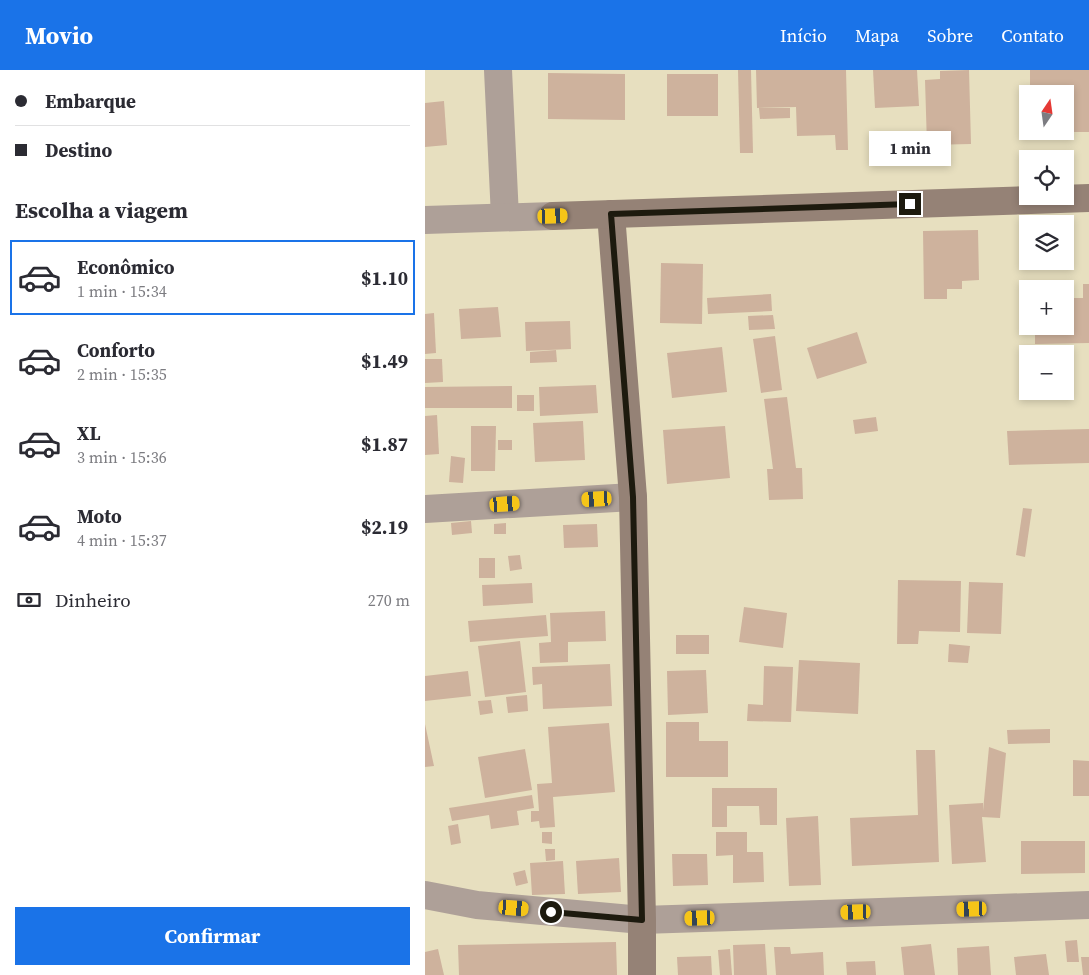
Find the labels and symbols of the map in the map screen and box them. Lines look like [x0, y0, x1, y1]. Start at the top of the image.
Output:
north arrow [1019, 85, 1074, 140]
callout: 1 min [869, 132, 951, 166]
route end [899, 193, 921, 215]
car [537, 208, 568, 224]
car [581, 491, 612, 507]
car [489, 495, 520, 513]
car [498, 899, 529, 917]
route start [540, 901, 562, 923]
car [956, 901, 987, 917]
car [840, 904, 871, 920]
car [684, 910, 715, 926]

